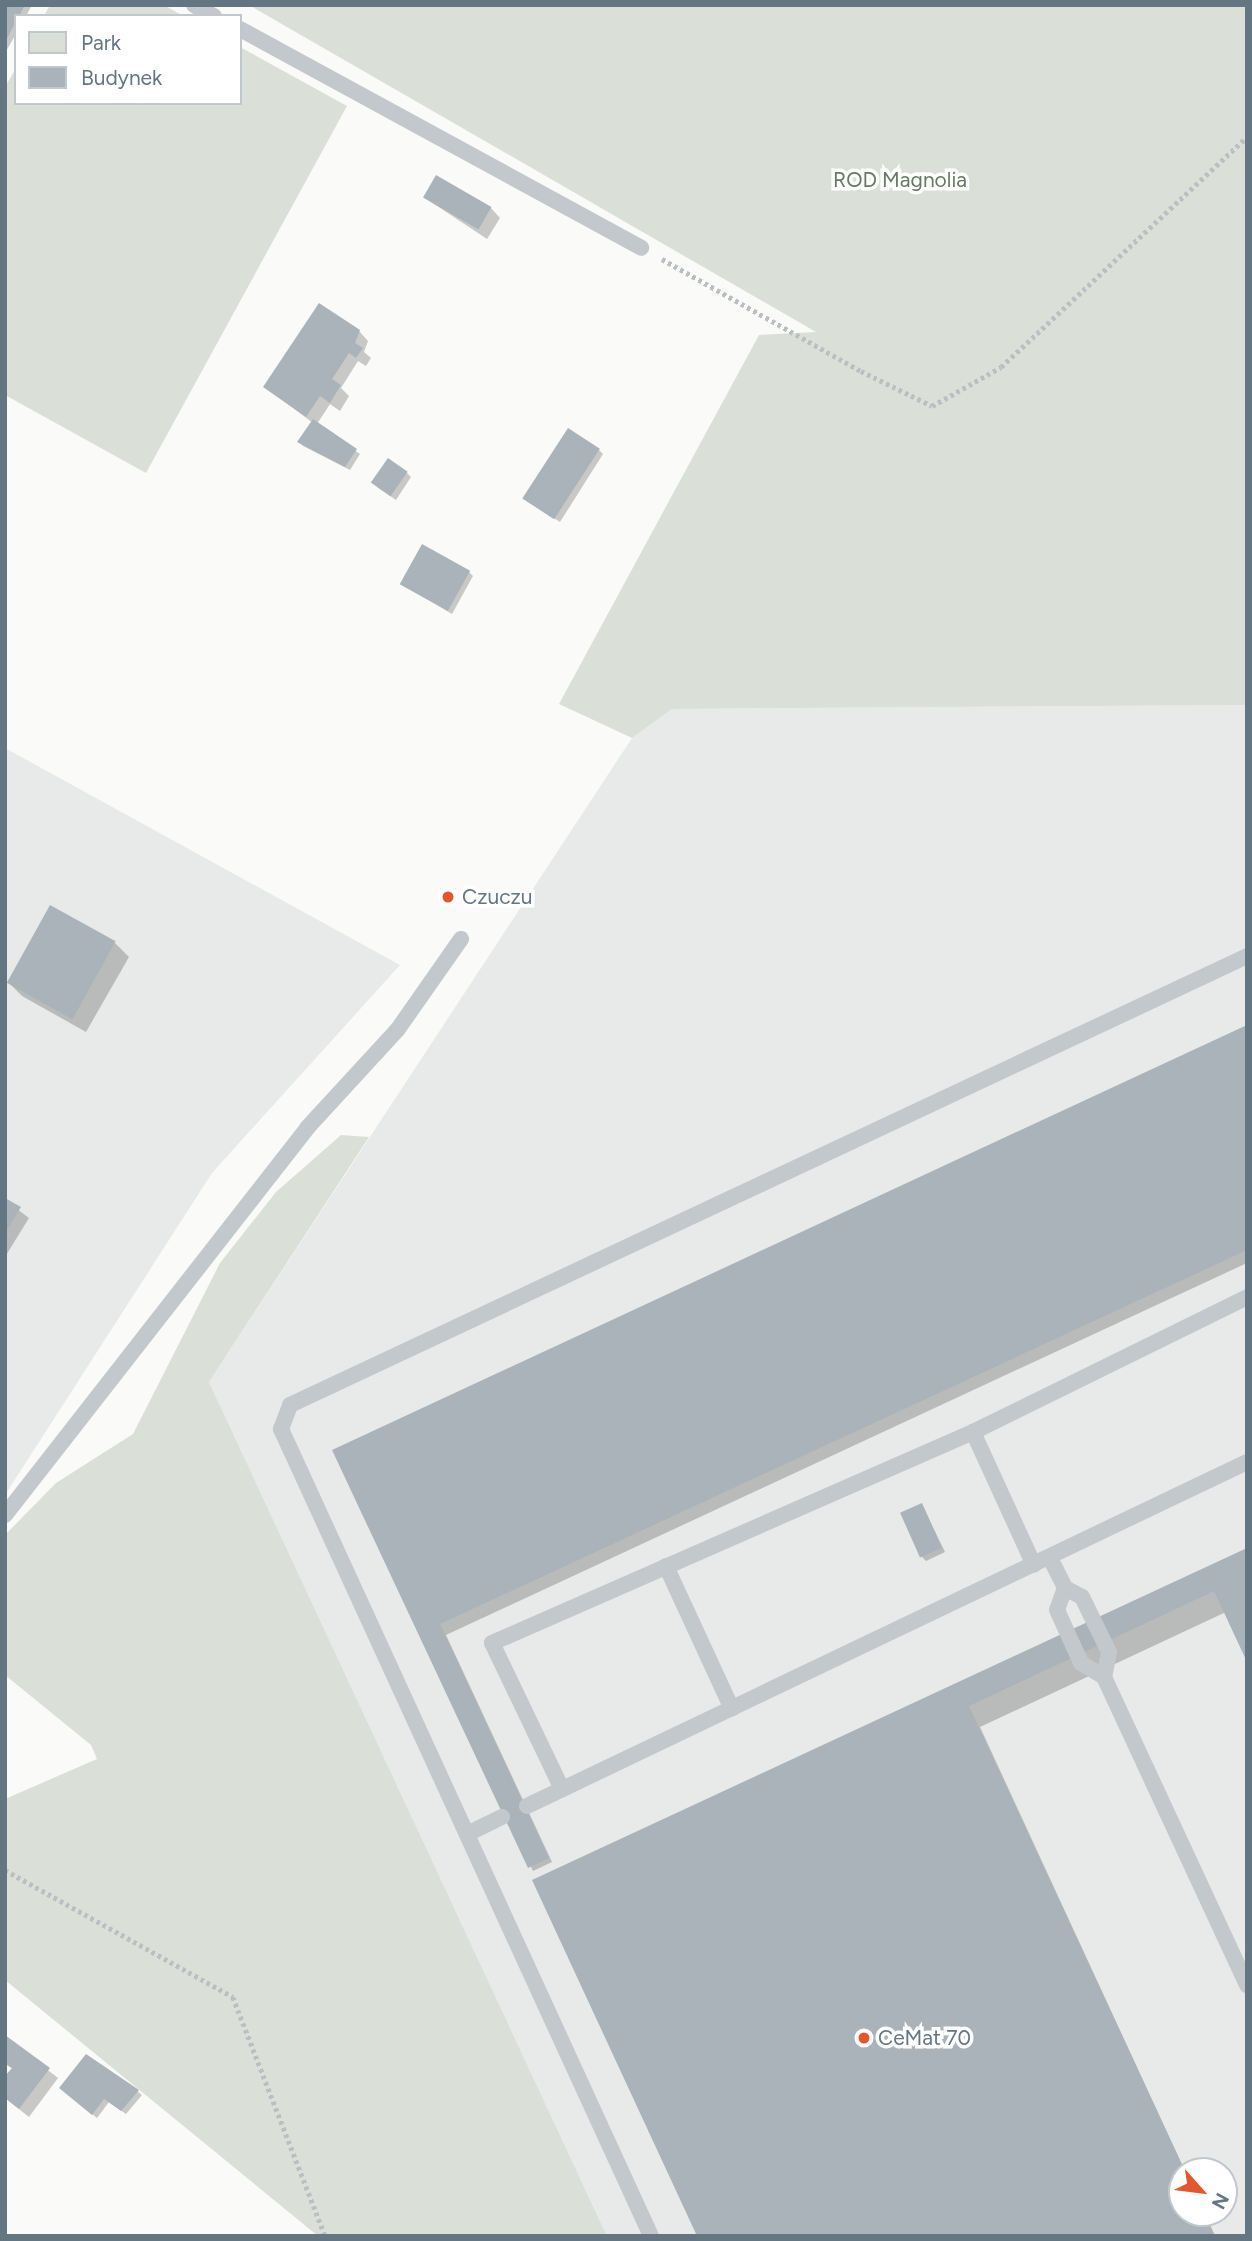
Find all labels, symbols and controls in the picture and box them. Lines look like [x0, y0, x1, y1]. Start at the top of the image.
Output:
legend [14, 14, 242, 105]
text: Park [81, 30, 121, 55]
text: Budynek [81, 65, 162, 90]
park label: ROD Magnolia [833, 167, 967, 193]
place label: Czuczu [462, 884, 533, 910]
marker: Czuczu [440, 889, 456, 905]
place label: CeMat 70 [878, 2025, 971, 2051]
marker: CeMat 70 [856, 2030, 872, 2046]
north arrow [1168, 2157, 1238, 2227]
text: N [1207, 2189, 1234, 2213]

